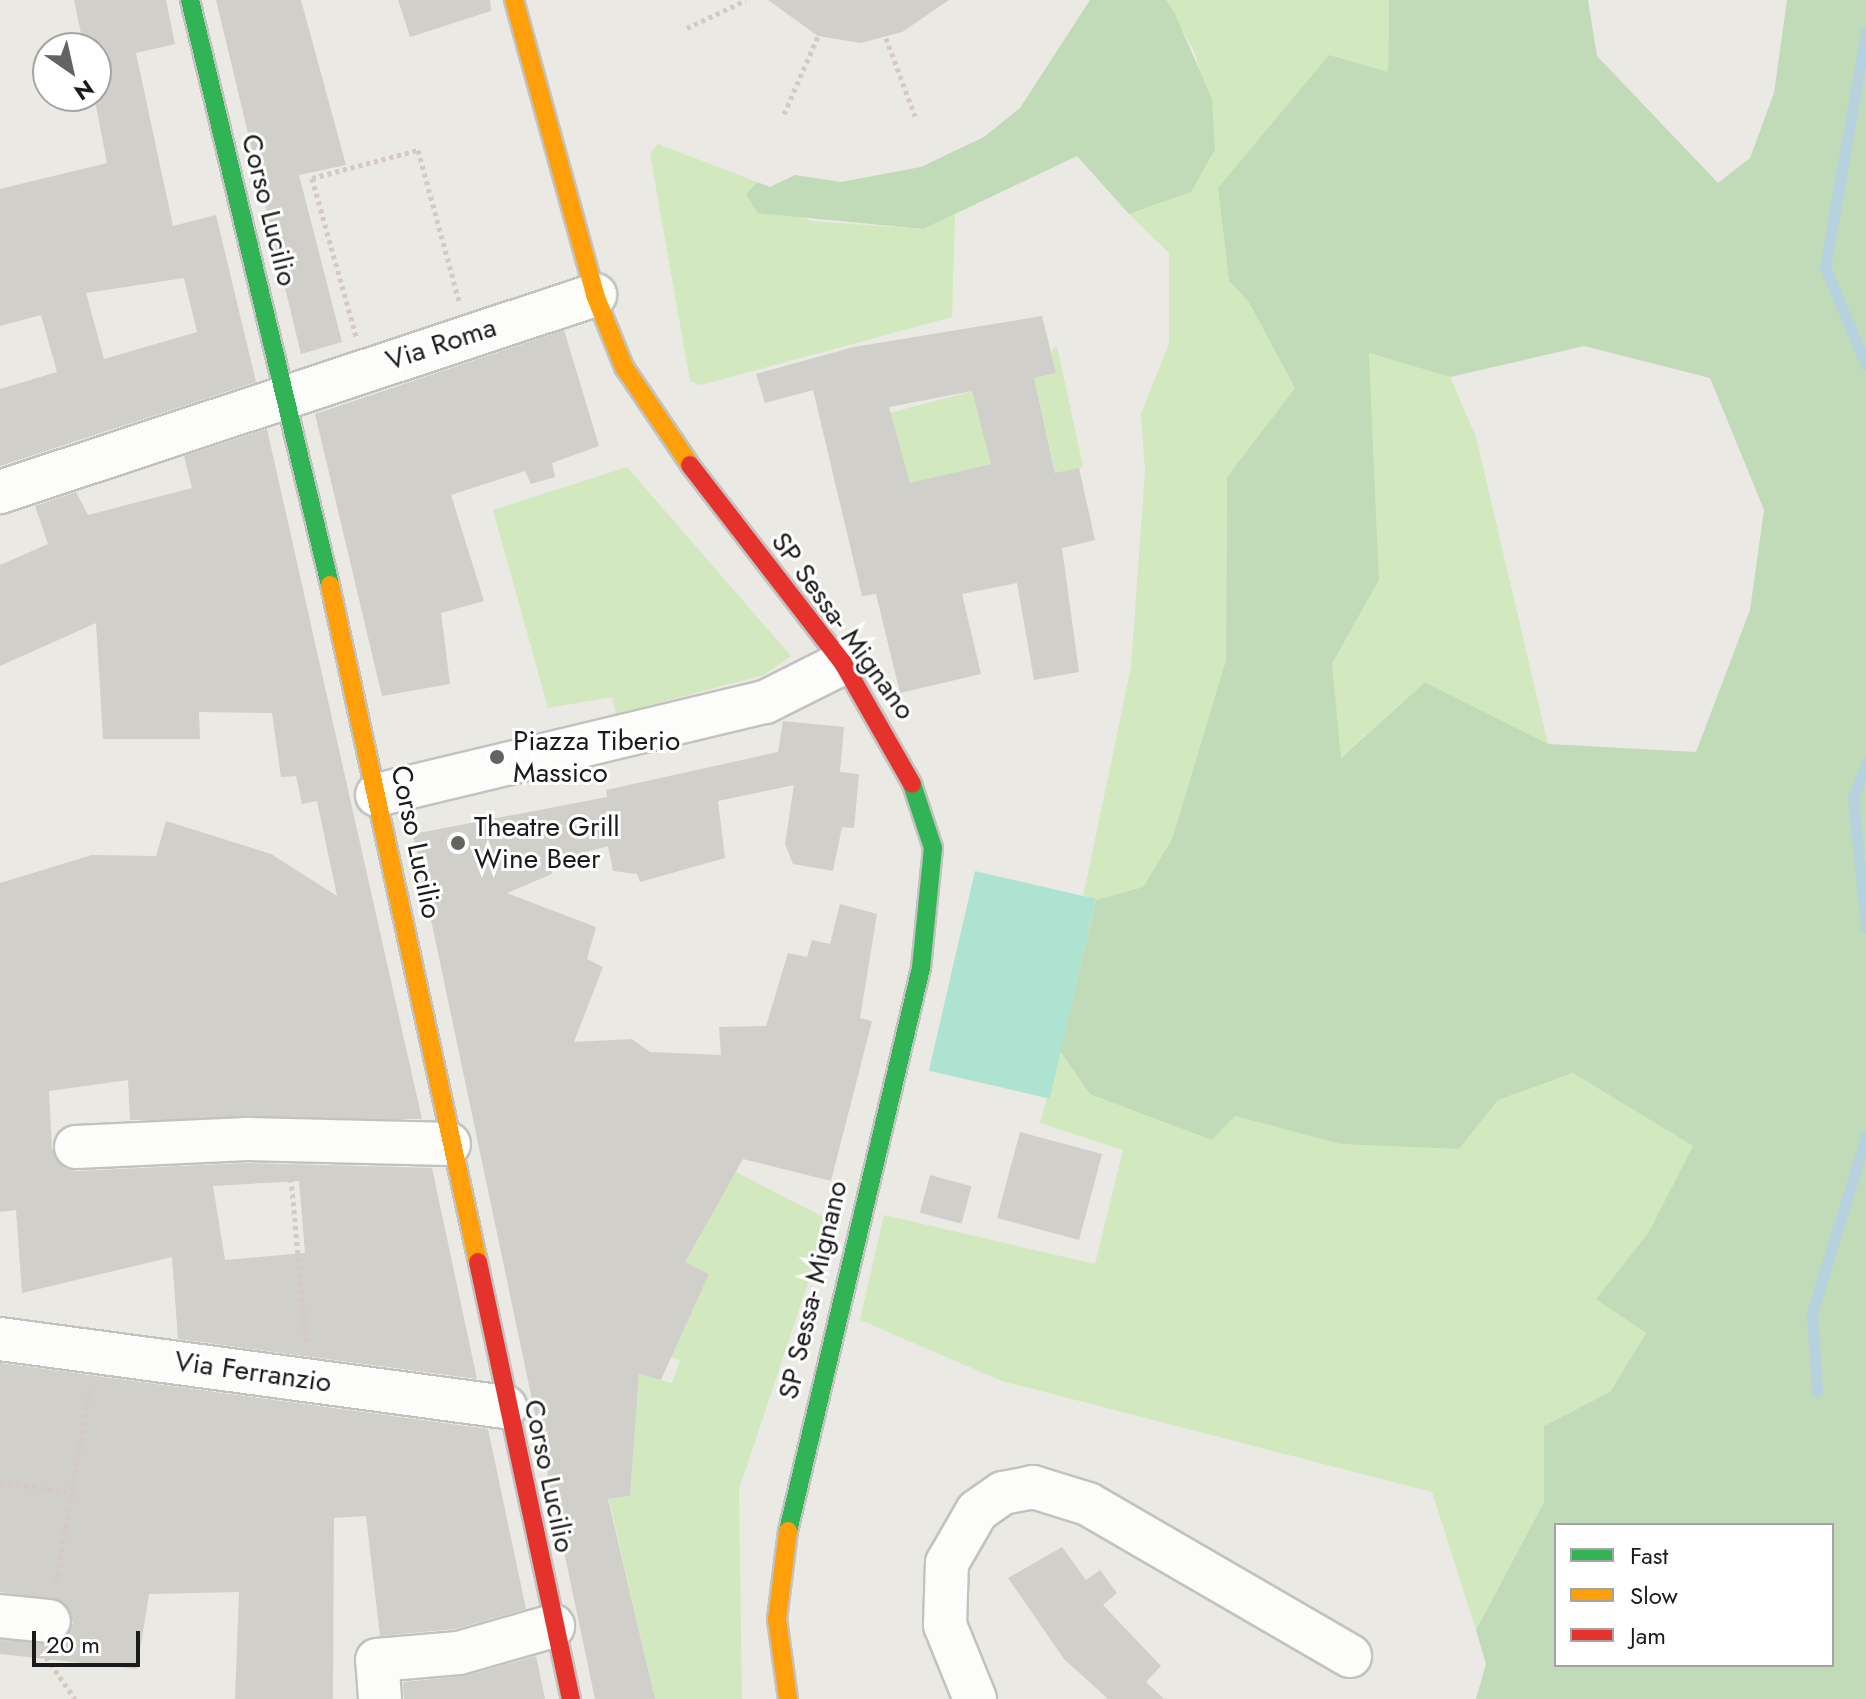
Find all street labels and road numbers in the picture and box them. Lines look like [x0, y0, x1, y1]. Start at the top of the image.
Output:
street label: Corso Lucilio [234, 131, 304, 289]
street label: Via Roma [382, 310, 500, 378]
street label: SP Sessa- Mignano [764, 526, 922, 726]
street label: Corso Lucilio [383, 762, 449, 922]
street label: SP Sessa- Mignano [772, 1177, 854, 1403]
street label: Via Ferranzio [172, 1344, 334, 1400]
street label: Corso Lucilio [516, 1396, 582, 1556]

